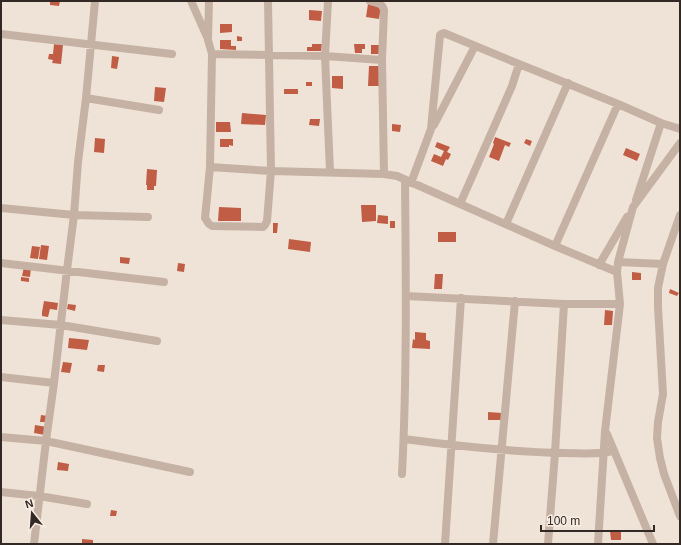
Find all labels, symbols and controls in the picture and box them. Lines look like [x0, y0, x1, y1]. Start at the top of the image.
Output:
north arrow [12, 493, 52, 533]
text: N [24, 497, 35, 510]
scale bar [541, 507, 654, 533]
text: 100 m [547, 514, 580, 528]

